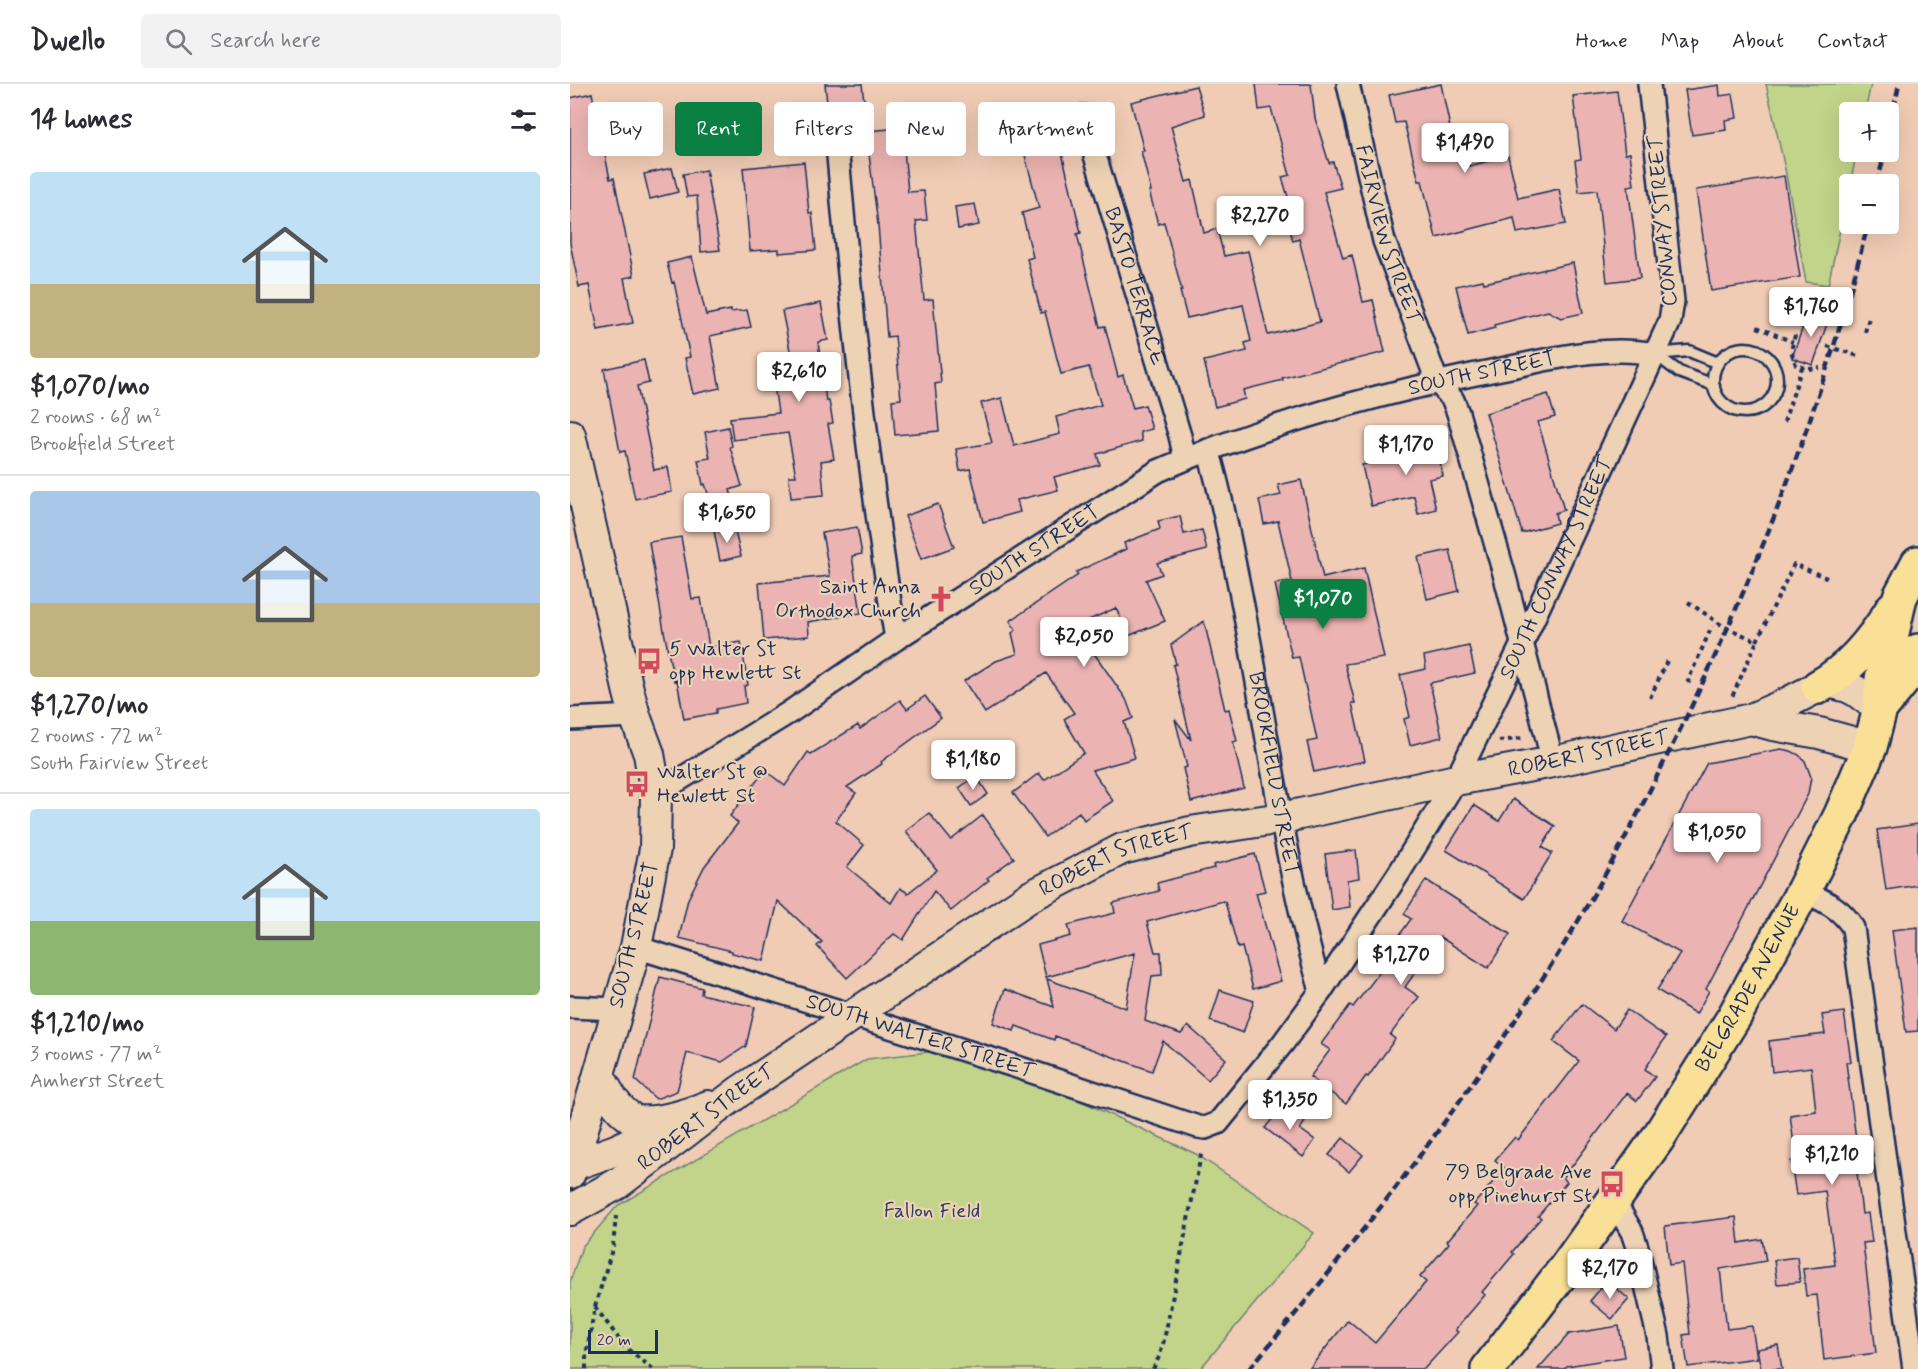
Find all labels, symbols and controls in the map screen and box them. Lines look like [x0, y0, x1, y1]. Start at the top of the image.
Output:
search box [141, 14, 561, 68]
text: Dwello [30, 23, 105, 60]
icon: search [162, 25, 195, 58]
text: Search here [210, 27, 321, 55]
text: Home [1576, 27, 1628, 55]
text: Map [1661, 27, 1699, 55]
text: About [1732, 27, 1784, 55]
text: Contact [1817, 27, 1888, 55]
chip: Buy [588, 102, 663, 156]
chip: Rent [675, 102, 762, 156]
chip: Filters [774, 102, 874, 156]
chip: New [886, 102, 966, 156]
chip: Apartment [978, 102, 1115, 156]
map controls [1839, 102, 1899, 234]
button: + [1839, 102, 1899, 162]
text: 14 homes [30, 103, 132, 137]
icon: filters [507, 104, 540, 137]
pin: $1,490 [1416, 123, 1514, 174]
text: $1,490 [1436, 129, 1494, 156]
street label: CONWAY STREET [1642, 134, 1684, 308]
street label: FAIRVIEW STREET [1348, 142, 1429, 329]
button: − [1839, 174, 1899, 234]
pin: $2,270 [1211, 196, 1309, 247]
text: $2,270 [1231, 202, 1289, 229]
street label: BASTO TERRACE [1097, 204, 1172, 369]
icon: home [231, 211, 339, 319]
pin: $1,760 [1762, 287, 1860, 338]
text: $1,760 [1783, 293, 1839, 320]
street label: SOUTH STREET [1405, 344, 1558, 403]
pin: $2,610 [750, 352, 848, 403]
text: $2,610 [771, 358, 827, 385]
text: $1,070/mo [30, 370, 150, 404]
text: 2 rooms · 68 m² [30, 404, 161, 431]
pin: $1,170 [1357, 425, 1455, 476]
text: Brookfield Street [30, 431, 176, 458]
text: $1,170 [1378, 431, 1434, 458]
street label: SOUTH CONWAY STREET [1493, 451, 1620, 684]
pin: $1,650 [678, 493, 776, 544]
street label: SOUTH STREET [964, 498, 1105, 603]
text: $1,650 [698, 499, 756, 526]
icon: home [231, 530, 339, 638]
place label: Saint Anna Orthodox Church [775, 573, 921, 625]
pin: $1,070 [1274, 579, 1372, 630]
church icon: Saint Anna Orthodox Church [926, 584, 956, 614]
text: $1,070 [1294, 585, 1352, 612]
pin: $2,050 [1035, 617, 1133, 668]
text: $2,050 [1054, 623, 1114, 650]
place label: 5 Walter St opp Hewlett St [669, 635, 802, 687]
bus stop icon: 5 Walter St opp Hewlett St [634, 646, 664, 676]
street label: BROOKFIELD STREET [1241, 669, 1306, 877]
text: $1,270/mo [30, 689, 148, 723]
text: 2 rooms · 72 m² [30, 723, 163, 750]
street label: ROBERT STREET [1506, 723, 1672, 784]
pin: $1,180 [924, 740, 1022, 791]
text: $1,180 [945, 746, 1001, 773]
text: South Fairview Street [30, 750, 208, 777]
place label: Walter St @ Hewlett St [657, 758, 768, 810]
bus stop icon: Walter St @ Hewlett St [622, 769, 652, 799]
pin: $1,050 [1668, 813, 1766, 864]
street label: ROBERT STREET [1034, 818, 1196, 903]
text: $1,050 [1688, 819, 1746, 846]
icon: home [231, 848, 339, 956]
street label: SOUTH STREET [602, 859, 666, 1011]
street label: BELGRADE AVENUE [1689, 899, 1807, 1077]
pin: $1,270 [1352, 935, 1450, 986]
text: $1,270 [1372, 941, 1430, 968]
street label: SOUTH WALTER STREET [803, 987, 1039, 1086]
text: $1,210/mo [30, 1007, 144, 1041]
text: 3 rooms · 77 m² [30, 1041, 162, 1068]
street label: ROBERT STREET [632, 1057, 781, 1177]
text: Amherst Street [30, 1068, 164, 1095]
pin: $1,350 [1241, 1080, 1339, 1131]
text: $1,350 [1262, 1086, 1318, 1113]
pin: $1,210 [1783, 1135, 1881, 1186]
text: $1,210 [1805, 1141, 1859, 1168]
place label: 79 Belgrade Ave opp Pinehurst St [1445, 1158, 1592, 1210]
bus stop icon: 79 Belgrade Ave opp Pinehurst St [1597, 1169, 1627, 1199]
park label: Fallon Field [884, 1197, 980, 1225]
pin: $2,170 [1561, 1249, 1659, 1300]
text: $2,170 [1582, 1255, 1638, 1282]
scale bar [588, 1327, 658, 1354]
text: 20 m [597, 1330, 631, 1351]

